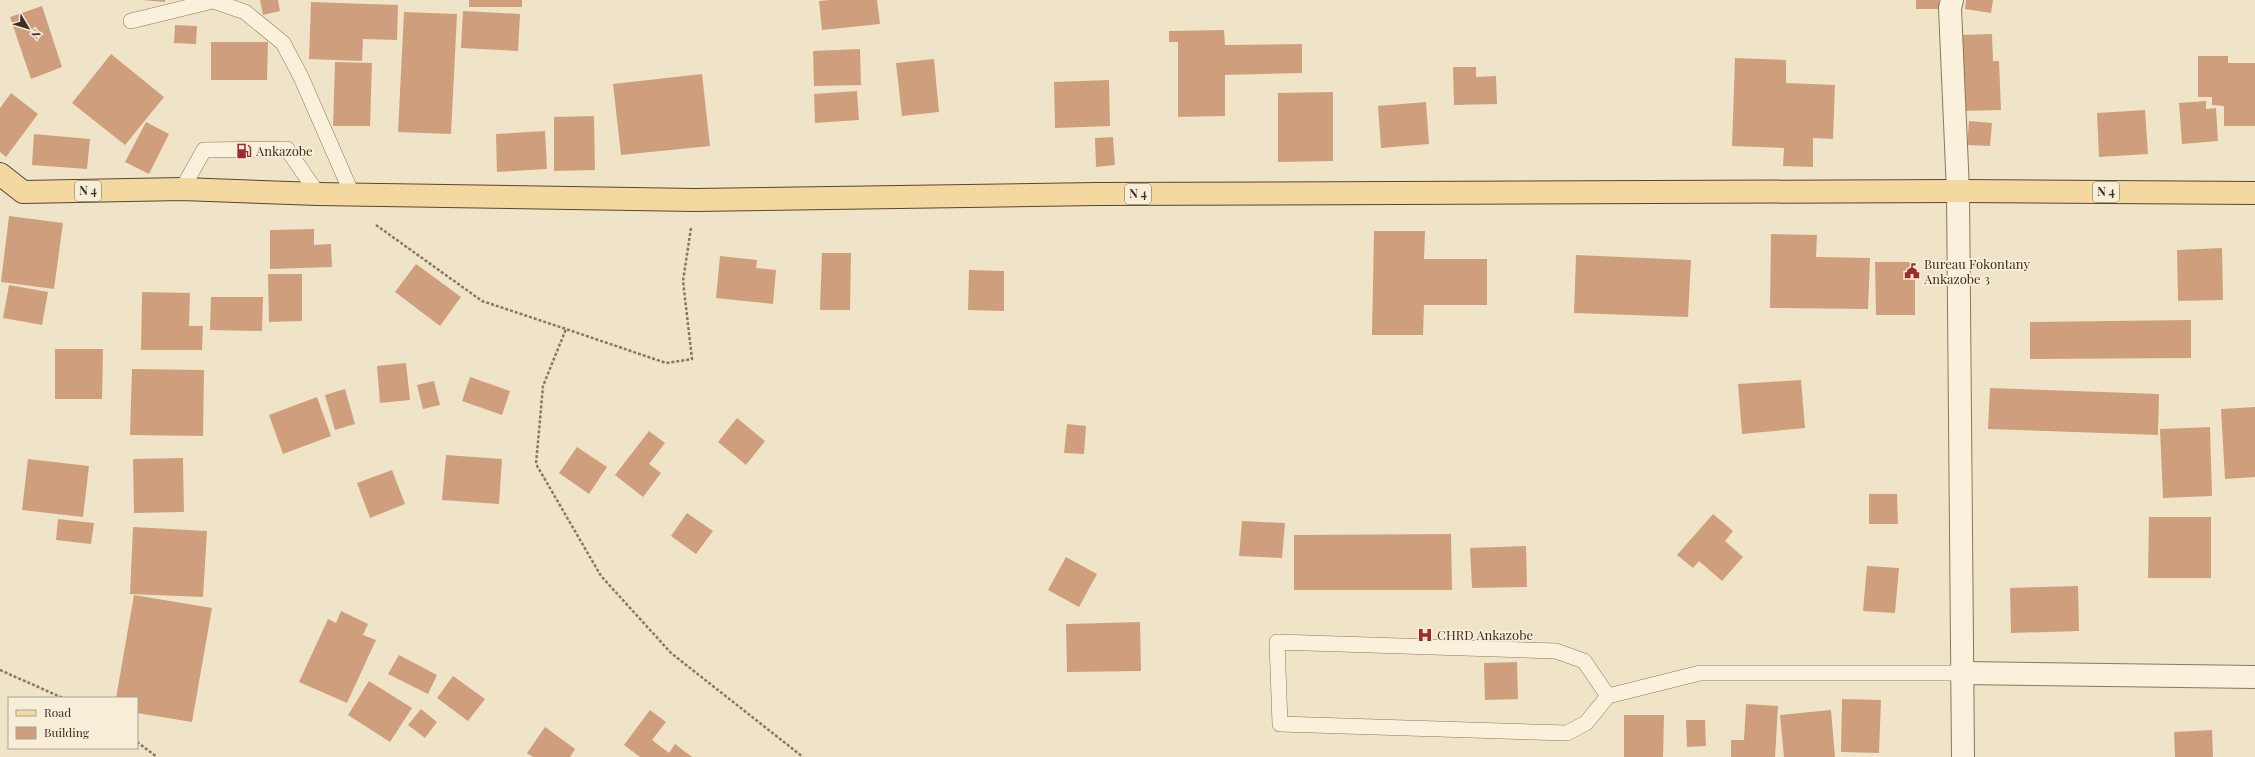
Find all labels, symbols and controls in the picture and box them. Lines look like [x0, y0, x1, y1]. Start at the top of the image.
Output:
north arrow [8, 8, 48, 48]
text: N [28, 27, 45, 42]
fuel station icon: Ankazobe [235, 142, 253, 160]
place label: Ankazobe [255, 142, 313, 159]
road number: N 4 [75, 181, 101, 201]
road number: N 4 [2093, 182, 2119, 202]
road number: N 4 [1125, 184, 1151, 204]
place label: Bureau Fokontany Ankazobe 3 [1923, 255, 2030, 287]
public building icon: Bureau Fokontany Ankazobe 3 [1903, 262, 1921, 280]
hospital icon: CHRD Ankazobe [1416, 626, 1434, 644]
place label: CHRD Ankazobe [1437, 626, 1533, 643]
legend [8, 697, 138, 749]
text: Road [44, 704, 71, 720]
text: Building [44, 724, 90, 740]

